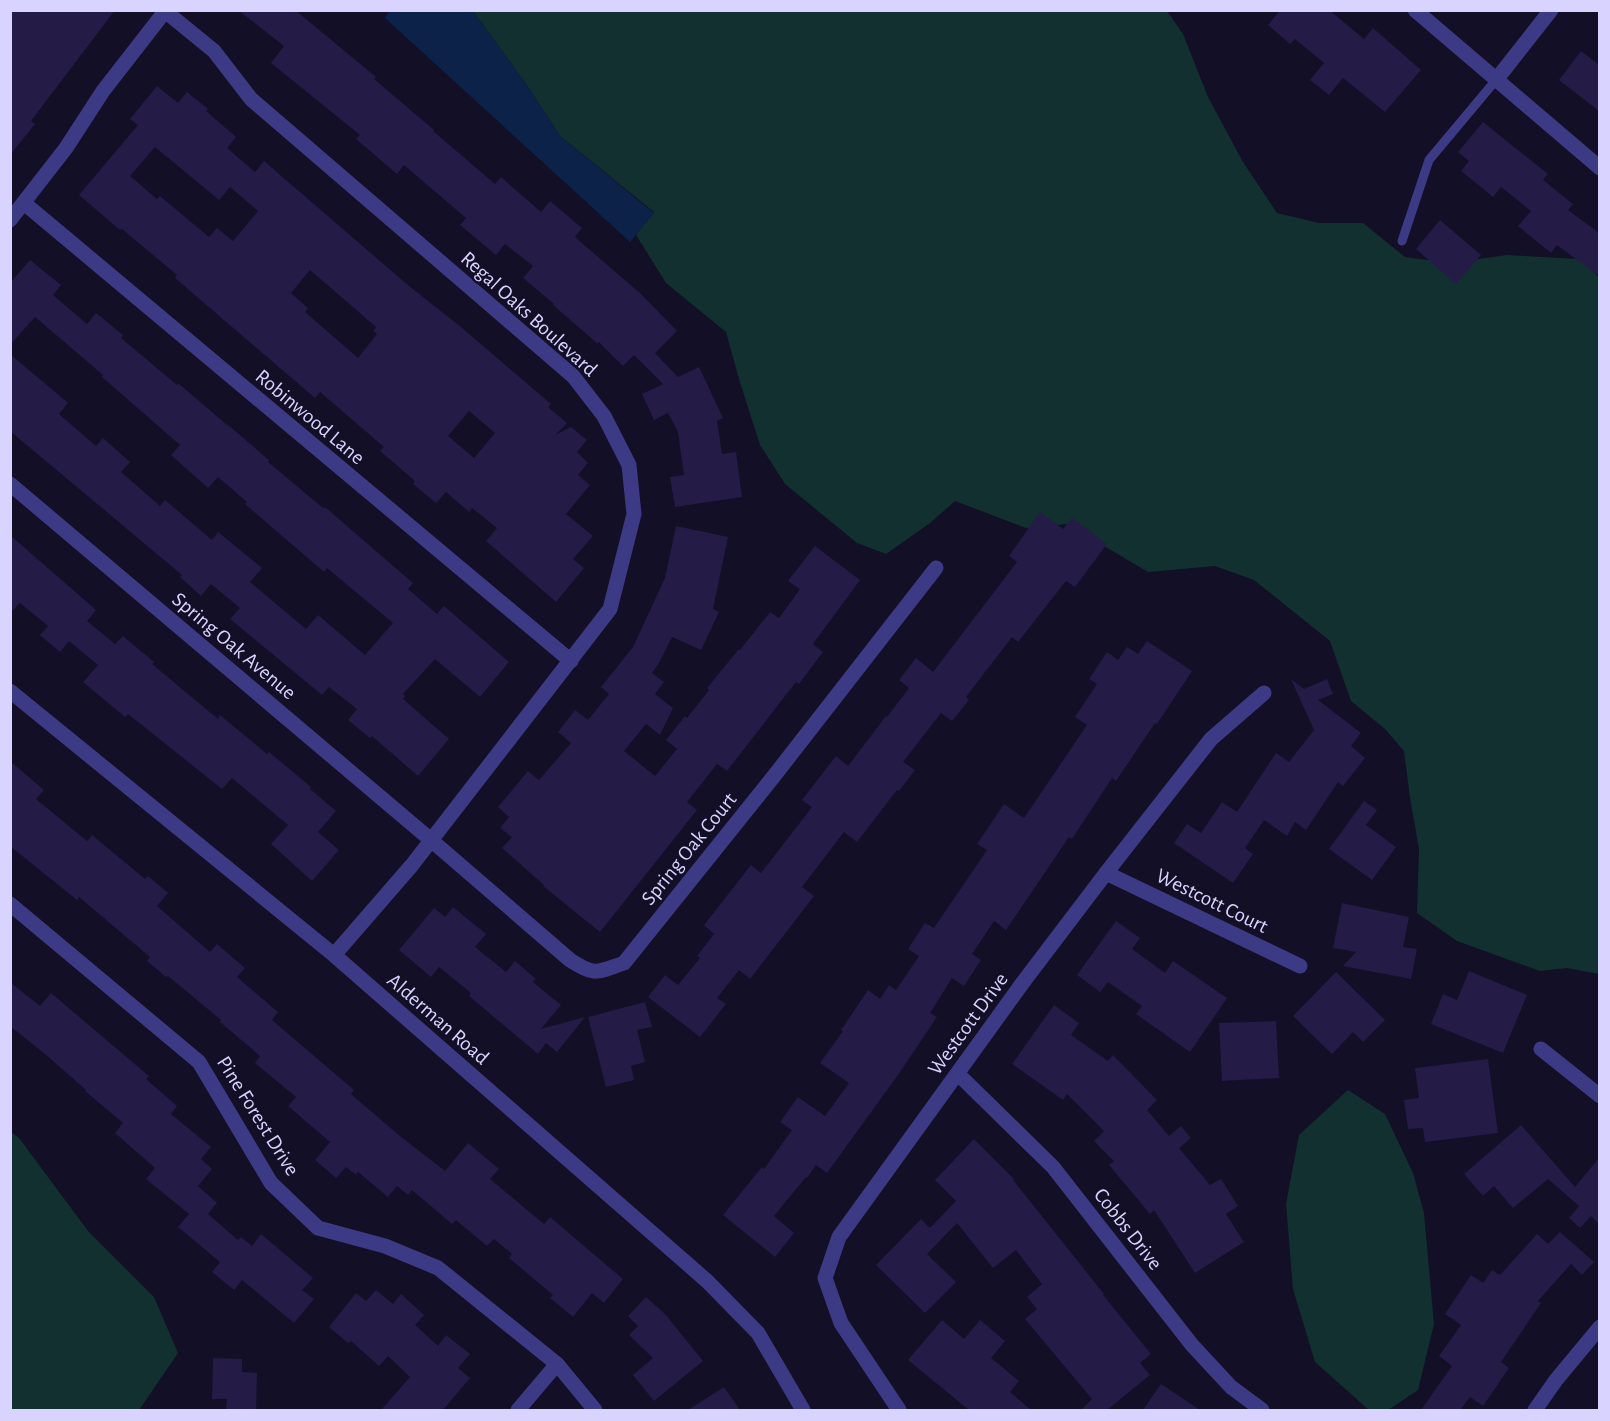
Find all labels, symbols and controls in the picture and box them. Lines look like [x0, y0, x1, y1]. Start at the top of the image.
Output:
street label: Regal Oaks Boulevard [457, 248, 601, 380]
street label: Robinwood Lane [252, 366, 368, 468]
street label: Spring Oak Avenue [168, 588, 300, 704]
street label: Spring Oak Court [638, 789, 741, 909]
street label: Westcott Court [1153, 865, 1272, 937]
street label: Alderman Road [383, 969, 493, 1069]
street label: Westcott Drive [924, 969, 1012, 1079]
street label: Pine Forest Drive [213, 1053, 303, 1179]
street label: Cobbs Drive [1090, 1184, 1166, 1274]

